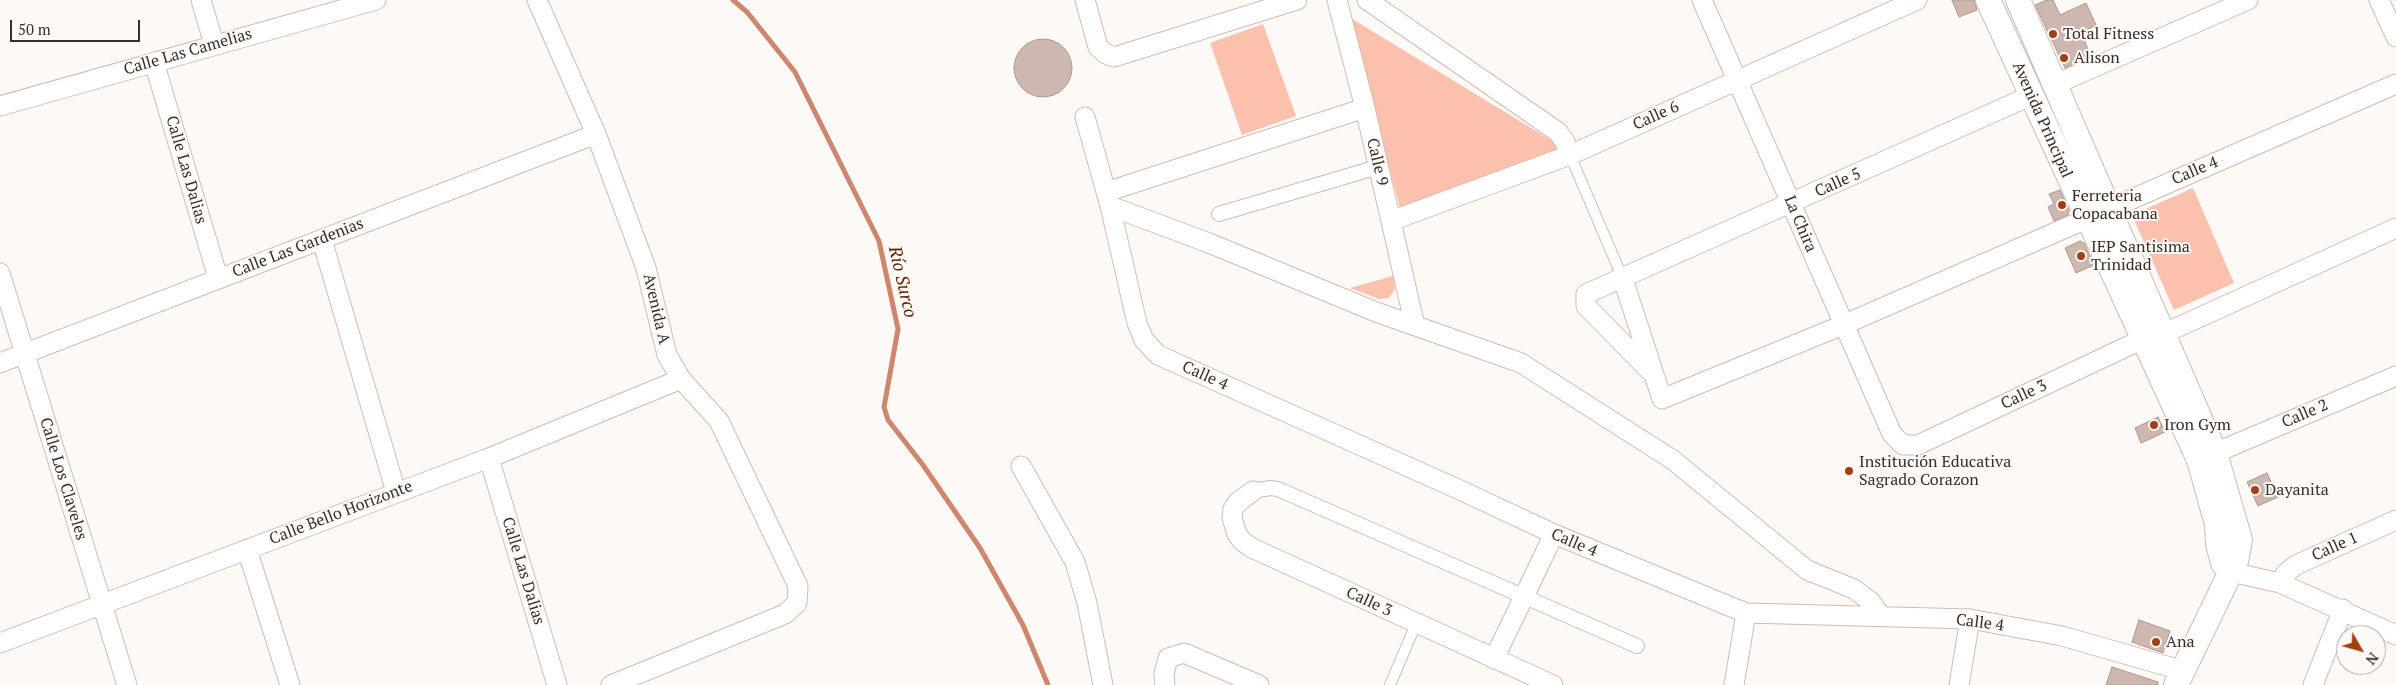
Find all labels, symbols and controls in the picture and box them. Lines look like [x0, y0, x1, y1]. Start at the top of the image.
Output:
scale bar [12, 10, 142, 42]
text: 50 m [18, 19, 51, 39]
place label: Total Fitness [2063, 24, 2154, 44]
street label: Calle Las Camelias [122, 25, 254, 79]
marker: Total Fitness [2047, 28, 2059, 40]
place label: Alison [2074, 48, 2120, 68]
marker: Alison [2058, 52, 2070, 64]
street label: Avenida Principal [2008, 59, 2076, 181]
street label: Calle 6 [1630, 97, 1682, 135]
street label: Calle Las Dalias [161, 114, 211, 226]
street label: Calle 9 [1362, 136, 1392, 188]
street label: Calle 4 [2169, 153, 2221, 189]
street label: Calle 5 [1812, 164, 1864, 202]
place label: Ferreteria Copacabana [2072, 186, 2158, 224]
street label: La Chira [1780, 193, 1820, 255]
marker: Ferreteria Copacabana [2056, 199, 2068, 211]
street label: Calle Las Gardenias [230, 214, 366, 282]
place label: IEP Santisima Trinidad [2091, 237, 2190, 275]
water label: Río Surco [883, 244, 921, 320]
marker: IEP Santisima Trinidad [2075, 250, 2087, 262]
street label: Avenida A [639, 272, 673, 346]
street label: Calle 4 [1179, 357, 1231, 395]
street label: Calle 3 [1998, 376, 2050, 414]
street label: Calle 2 [2279, 396, 2331, 432]
street label: Calle Los Claveles [35, 415, 91, 543]
place label: Iron Gym [2164, 415, 2231, 435]
marker: Iron Gym [2148, 419, 2160, 431]
place label: Institución Educativa Sagrado Corazon [1859, 452, 2011, 490]
marker: Institución Educativa Sagrado Corazon [1843, 465, 1855, 477]
street label: Calle Bello Horizonte [267, 477, 415, 549]
place label: Dayanita [2265, 480, 2329, 500]
marker: Dayanita [2249, 484, 2261, 496]
street label: Calle Las Dalias [497, 515, 549, 627]
street label: Calle 4 [1548, 525, 1600, 561]
street label: Calle 1 [2309, 528, 2361, 566]
street label: Calle 3 [1343, 583, 1395, 621]
street label: Calle 4 [1955, 611, 2005, 635]
north arrow [2336, 625, 2386, 675]
place label: Ana [2166, 632, 2195, 652]
marker: Ana [2150, 636, 2162, 648]
text: N [2362, 649, 2383, 669]

